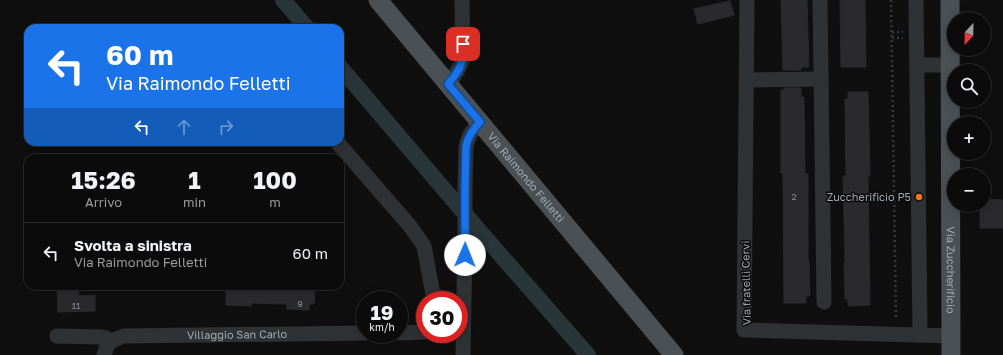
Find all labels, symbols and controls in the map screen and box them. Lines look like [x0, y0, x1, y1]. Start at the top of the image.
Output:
north arrow [947, 12, 991, 56]
map controls [947, 12, 991, 212]
pin [446, 27, 480, 61]
icon: arrive [452, 33, 474, 55]
text: 60 m [106, 38, 173, 71]
icon: left [40, 40, 92, 92]
button: search [947, 64, 991, 108]
text: Via Raimondo Felletti [106, 72, 291, 94]
icon: left [131, 116, 153, 138]
icon: ahead [173, 116, 195, 138]
icon: right [215, 116, 237, 138]
button: + [947, 116, 991, 160]
street label: Via Raimondo Felletti [485, 130, 567, 225]
text: 15:26 [71, 165, 136, 194]
text: 1 [188, 165, 201, 194]
text: 100 [253, 165, 297, 194]
button: − [947, 168, 991, 212]
place label: Zuccherificio P5 [827, 190, 911, 203]
house number: 2 [791, 191, 797, 202]
marker: Zuccherificio P5 [914, 192, 924, 202]
text: Arrivo [85, 194, 122, 210]
text: min [183, 194, 206, 210]
text: m [269, 194, 281, 210]
street label: Via Zuccherificio [945, 226, 958, 314]
position arrow [444, 234, 486, 276]
text: Svolta a sinistra [74, 236, 192, 254]
street label: Via fratelli Cervi [738, 241, 753, 325]
icon: left [40, 242, 62, 264]
text: 60 m [293, 244, 328, 262]
text: Via Raimondo Felletti [74, 254, 207, 270]
speed limit sign: 30 [416, 291, 468, 343]
house number: 9 [297, 298, 303, 309]
house number: 11 [72, 300, 81, 311]
text: 19 [370, 300, 393, 324]
text: km/h [369, 321, 395, 333]
street label: Villaggio San Carlo [187, 327, 288, 341]

